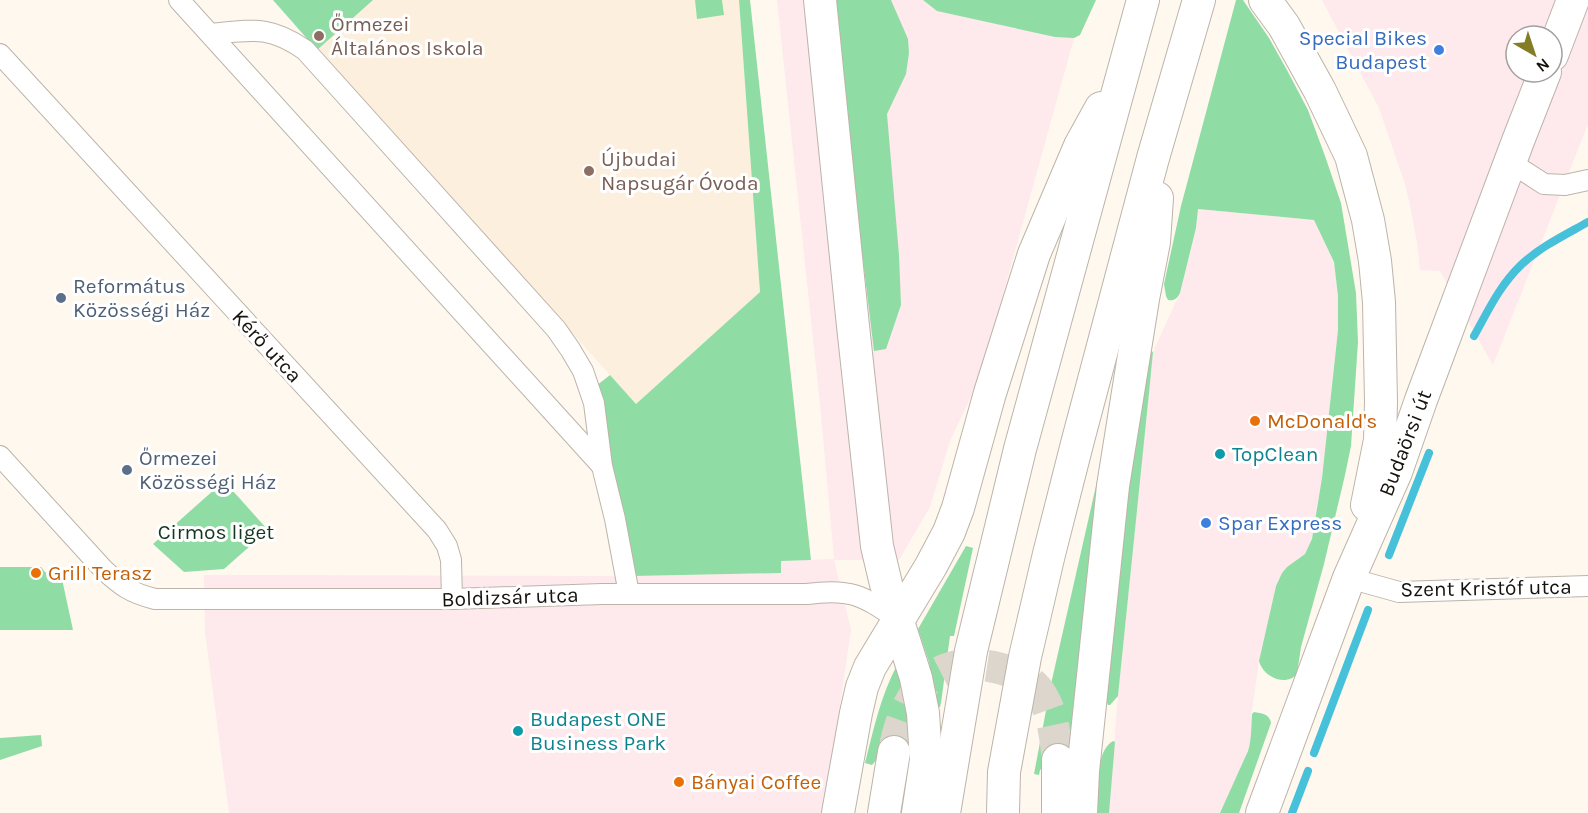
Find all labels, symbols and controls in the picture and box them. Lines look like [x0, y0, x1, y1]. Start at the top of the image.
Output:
place label: Őrmezei Általános Iskola [331, 12, 484, 60]
north arrow [1504, 24, 1564, 84]
place label: Special Bikes Budapest [1299, 26, 1427, 74]
marker: Őrmezei Általános Iskola [312, 29, 326, 43]
marker: Special Bikes Budapest [1432, 43, 1446, 57]
text: N [1533, 54, 1554, 76]
place label: Újbudai Napsugár Óvoda [601, 147, 759, 195]
marker: Újbudai Napsugár Óvoda [582, 164, 596, 178]
place label: Református Közösségi Ház [73, 274, 210, 322]
marker: Református Közösségi Ház [54, 291, 68, 305]
street label: Kérő utca [227, 305, 307, 387]
street label: Budaörsi út [1374, 386, 1436, 499]
place label: McDonald's [1267, 409, 1377, 433]
marker: McDonald's [1248, 414, 1262, 428]
place label: TopClean [1232, 442, 1318, 466]
place label: Őrmezei Közösségi Ház [139, 446, 276, 494]
marker: TopClean [1213, 447, 1227, 461]
marker: Őrmezei Közösségi Ház [120, 463, 134, 477]
place label: Spar Express [1218, 511, 1342, 535]
marker: Spar Express [1199, 516, 1213, 530]
park label: Cirmos liget [158, 520, 274, 544]
place label: Grill Terasz [48, 561, 152, 585]
marker: Grill Terasz [29, 566, 43, 580]
street label: Szent Kristóf utca [1400, 575, 1572, 601]
street label: Boldizsár utca [441, 583, 579, 611]
place label: Budapest ONE Business Park [530, 707, 666, 755]
marker: Budapest ONE Business Park [511, 724, 525, 738]
place label: Bányai Coffee [691, 770, 821, 794]
marker: Bányai Coffee [672, 775, 686, 789]

